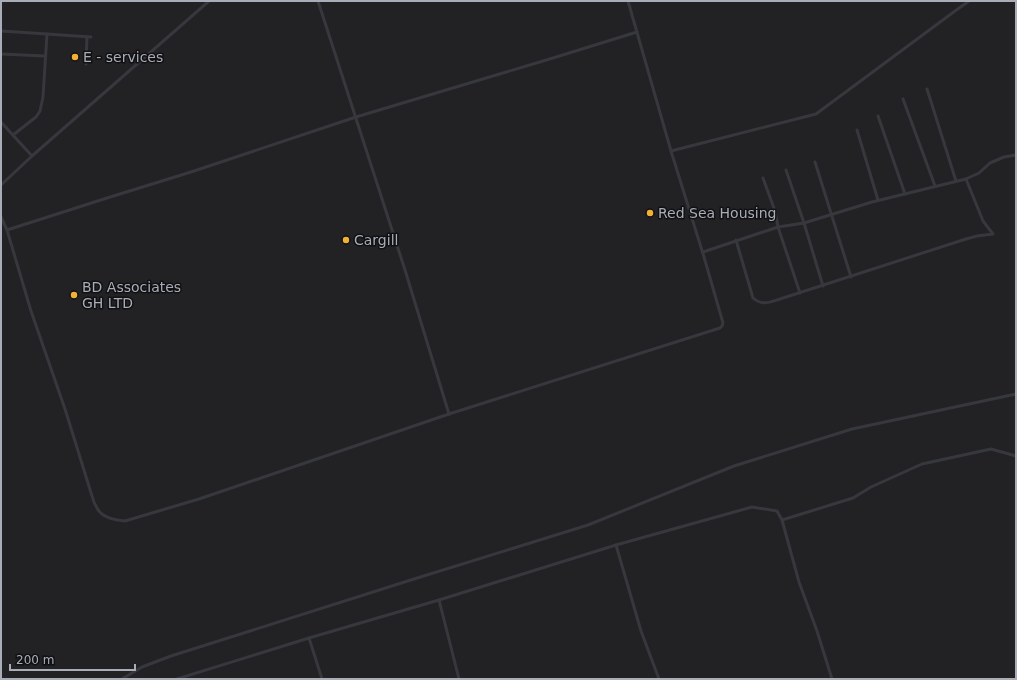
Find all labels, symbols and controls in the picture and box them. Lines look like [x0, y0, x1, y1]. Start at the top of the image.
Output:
place label: E - services [83, 49, 163, 65]
marker: E - services [70, 52, 80, 62]
place label: Red Sea Housing [658, 205, 777, 221]
marker: Red Sea Housing [645, 208, 655, 218]
place label: Cargill [354, 232, 398, 248]
marker: Cargill [341, 235, 351, 245]
place label: BD Associates GH LTD [82, 279, 181, 311]
marker: BD Associates GH LTD [69, 290, 79, 300]
scale bar [10, 646, 135, 672]
text: 200 m [16, 653, 54, 667]

